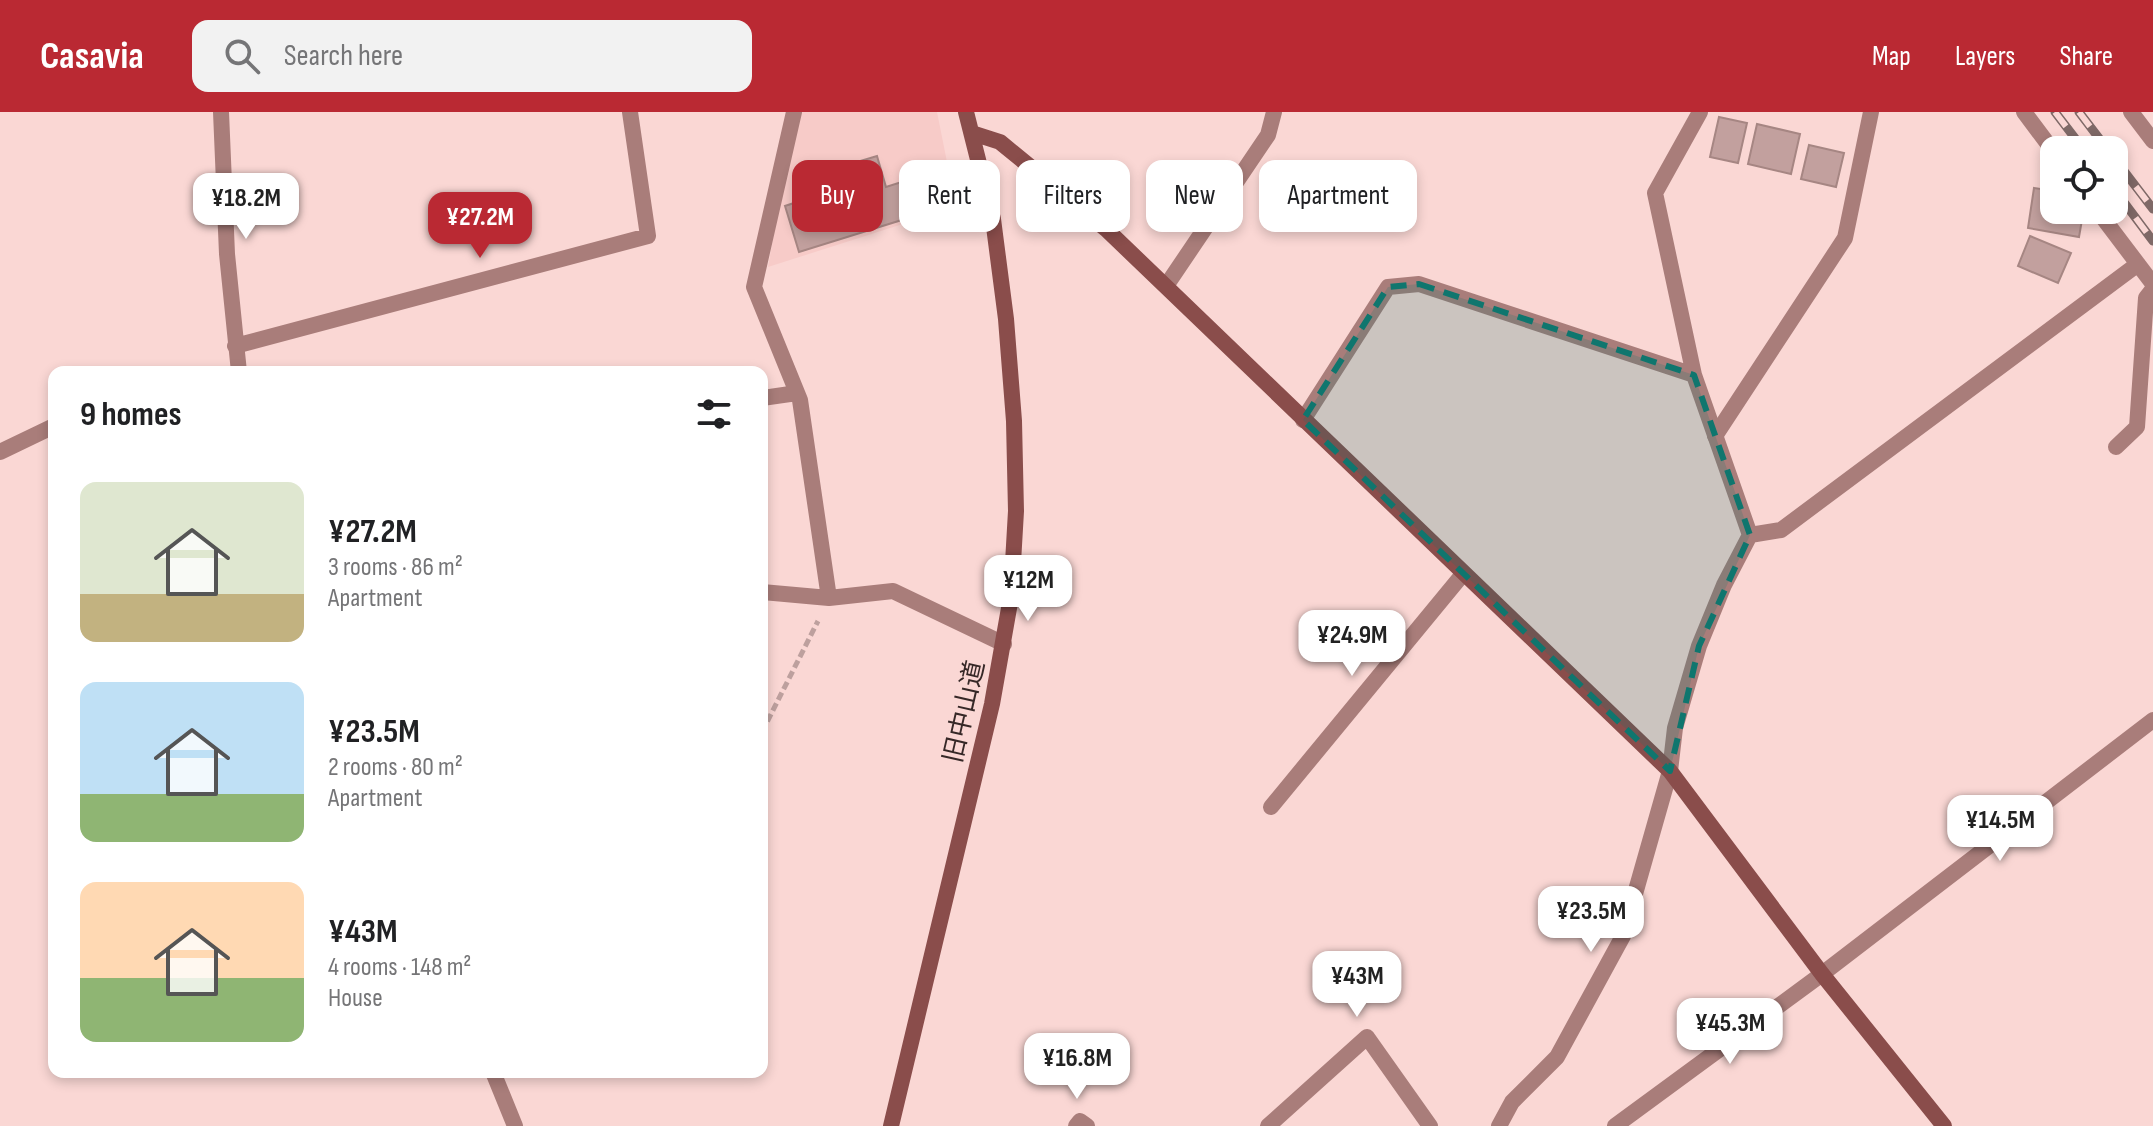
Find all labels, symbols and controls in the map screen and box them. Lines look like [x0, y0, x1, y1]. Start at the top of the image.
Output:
search box [192, 20, 752, 92]
text: Casavia [40, 34, 144, 79]
icon: search [220, 34, 264, 78]
text: Search here [284, 38, 403, 74]
text: Map [1872, 40, 1911, 73]
text: Layers [1955, 40, 2015, 73]
text: Share [2059, 40, 2113, 73]
map controls [2040, 136, 2128, 224]
button: locate [2040, 136, 2128, 224]
chip: Buy [792, 160, 883, 232]
chip: Rent [899, 160, 1000, 232]
chip: Filters [1016, 160, 1130, 232]
chip: New [1146, 160, 1243, 232]
chip: Apartment [1259, 160, 1417, 232]
pin: ¥18.2M [181, 173, 311, 241]
text: ¥18.2M [211, 183, 281, 214]
pin: ¥27.2M [415, 192, 545, 260]
text: ¥27.2M [446, 202, 514, 233]
icon: filters [692, 392, 736, 436]
text: 9 homes [80, 394, 181, 435]
text: ¥27.2M [328, 511, 417, 552]
icon: home [144, 514, 240, 610]
text: 3 rooms · 86 m² [328, 552, 463, 583]
pin: ¥12M [981, 555, 1075, 623]
text: ¥12M [1002, 565, 1054, 596]
text: Apartment [328, 583, 422, 614]
pin: ¥24.9M [1287, 610, 1417, 678]
text: ¥24.9M [1316, 620, 1388, 651]
street label: 旧中山道 [938, 658, 992, 766]
text: ¥23.5M [328, 711, 420, 752]
icon: home [144, 714, 240, 810]
text: 2 rooms · 80 m² [328, 752, 463, 783]
text: Apartment [328, 783, 422, 814]
pin: ¥14.5M [1935, 795, 2065, 863]
text: ¥14.5M [1965, 805, 2035, 836]
pin: ¥23.5M [1526, 886, 1656, 954]
text: ¥23.5M [1556, 896, 1626, 927]
text: ¥43M [328, 911, 398, 952]
icon: home [144, 914, 240, 1010]
pin: ¥43M [1310, 951, 1404, 1019]
text: 4 rooms · 148 m² [328, 952, 471, 983]
text: ¥43M [1330, 961, 1384, 992]
text: House [328, 983, 383, 1014]
pin: ¥45.3M [1665, 998, 1795, 1066]
text: ¥45.3M [1695, 1008, 1765, 1039]
pin: ¥16.8M [1012, 1033, 1142, 1101]
text: ¥16.8M [1042, 1043, 1112, 1074]

